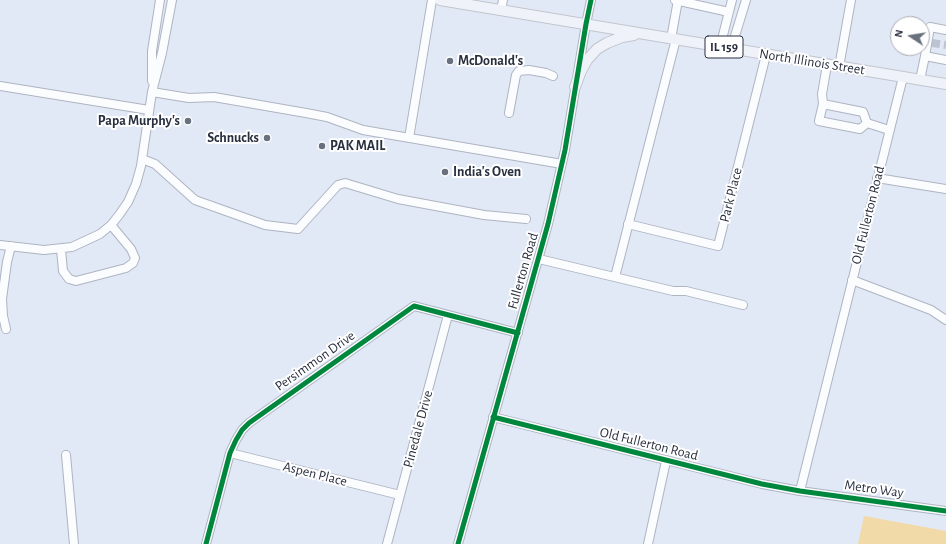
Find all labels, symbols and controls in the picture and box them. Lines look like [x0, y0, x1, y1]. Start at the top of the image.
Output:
north arrow [890, 16, 930, 56]
text: N [893, 29, 905, 38]
road number: IL 159 [705, 36, 743, 58]
street label: North Illinois Street [758, 45, 866, 79]
place label: McDonald's [458, 53, 523, 69]
marker: McDonald's [445, 56, 455, 66]
place label: Papa Murphy's [98, 113, 180, 129]
marker: Papa Murphy's [183, 116, 193, 126]
place label: Schnucks [207, 130, 259, 146]
marker: Schnucks [262, 133, 272, 143]
place label: PAK MAIL [330, 138, 385, 154]
marker: PAK MAIL [317, 141, 327, 151]
place label: India's Oven [453, 164, 521, 180]
street label: Old Fullerton Road [848, 164, 888, 266]
street label: Park Place [716, 166, 746, 224]
marker: India's Oven [440, 167, 450, 177]
street label: Fullerton Road [504, 231, 542, 311]
street label: Persimmon Drive [272, 327, 358, 395]
street label: Pinedale Drive [400, 388, 436, 470]
street label: Old Fullerton Road [598, 424, 700, 464]
street label: Aspen Place [281, 458, 349, 490]
street label: Metro Way [843, 477, 905, 501]

